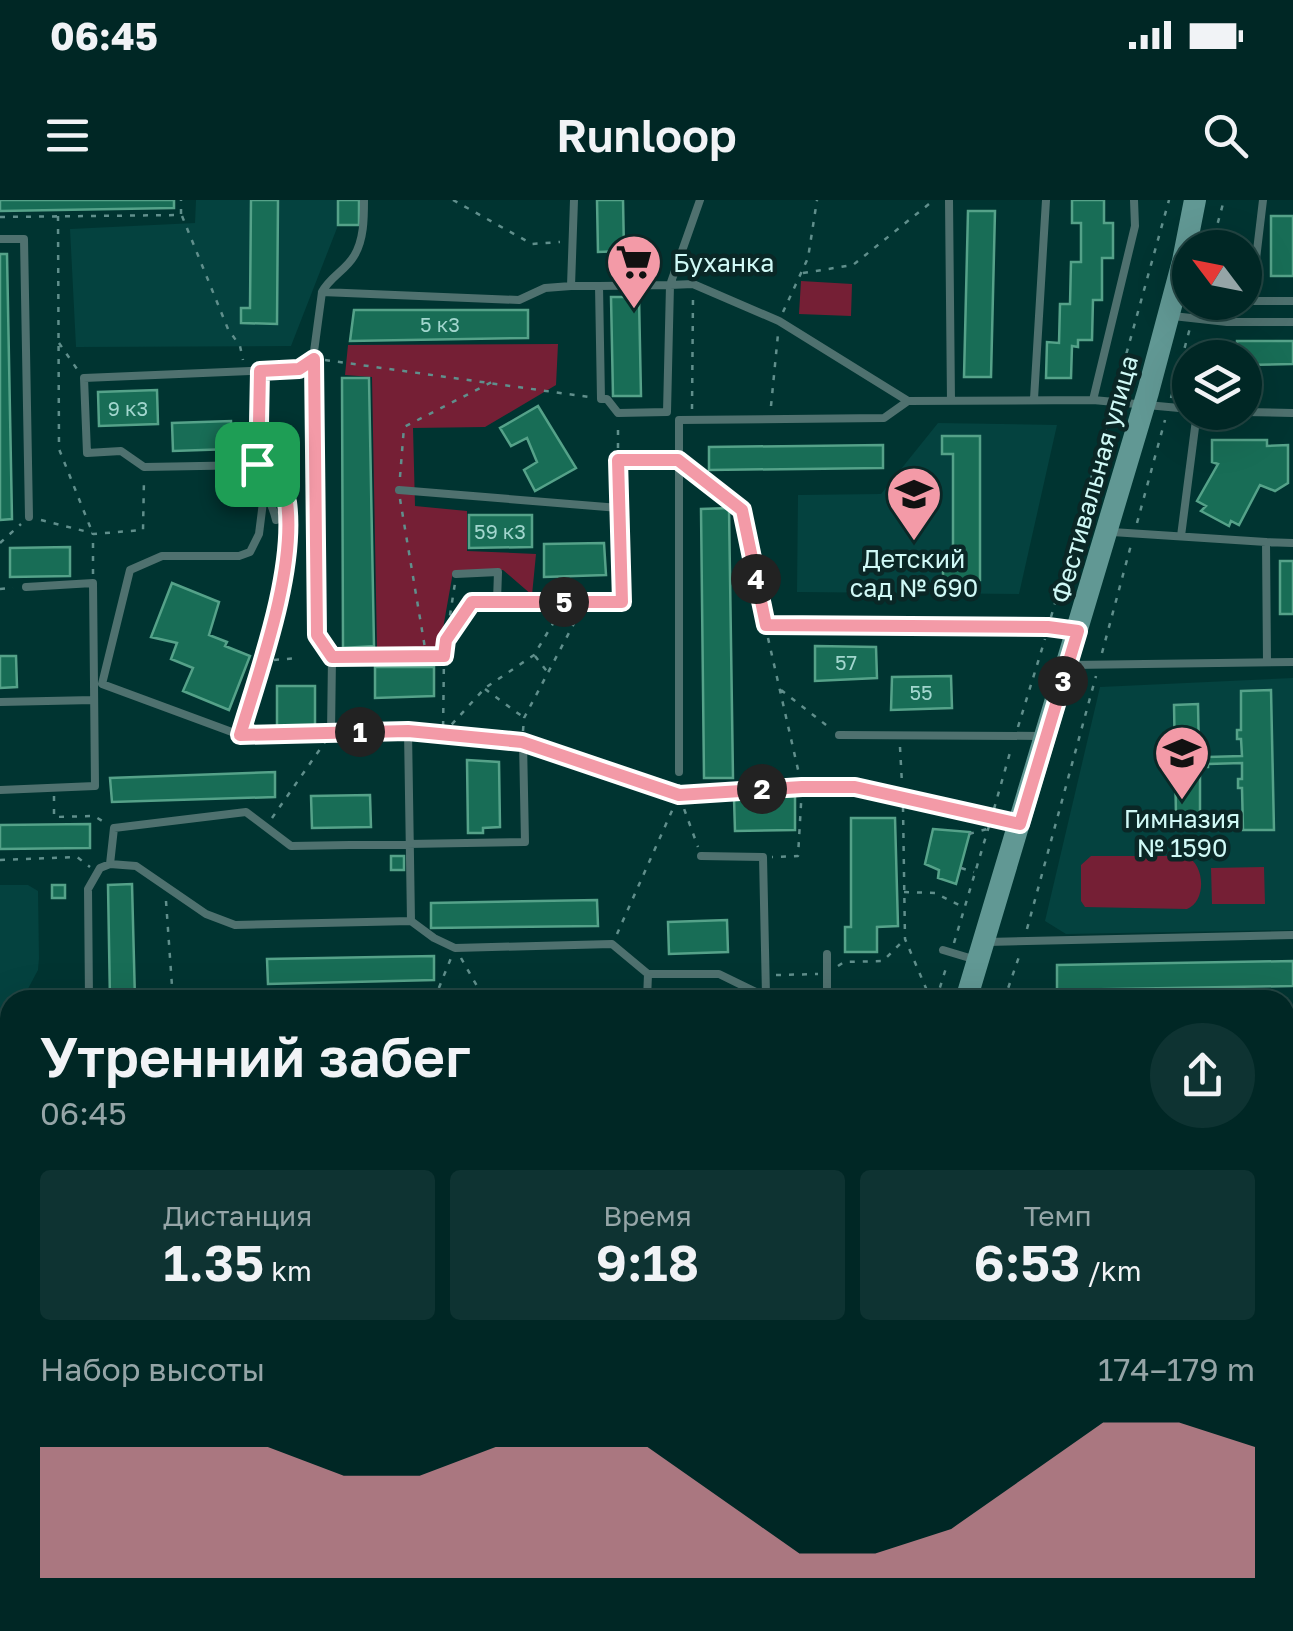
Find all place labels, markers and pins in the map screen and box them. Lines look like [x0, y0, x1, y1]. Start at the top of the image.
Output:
supermarket icon: Буханка [604, 232, 664, 311]
place label: Буханка [673, 247, 774, 278]
pin [215, 422, 300, 507]
school or university icon: Детский сад № 690 [884, 464, 944, 543]
place label: Детский сад № 690 [850, 543, 978, 603]
pin: 4 [731, 554, 781, 604]
pin: 5 [539, 577, 589, 627]
pin: 3 [1038, 656, 1088, 706]
pin: 1 [335, 707, 385, 757]
school or university icon: Гимназия № 1590 [1152, 723, 1212, 802]
pin: 2 [737, 764, 787, 814]
place label: Гимназия № 1590 [1124, 803, 1240, 863]

